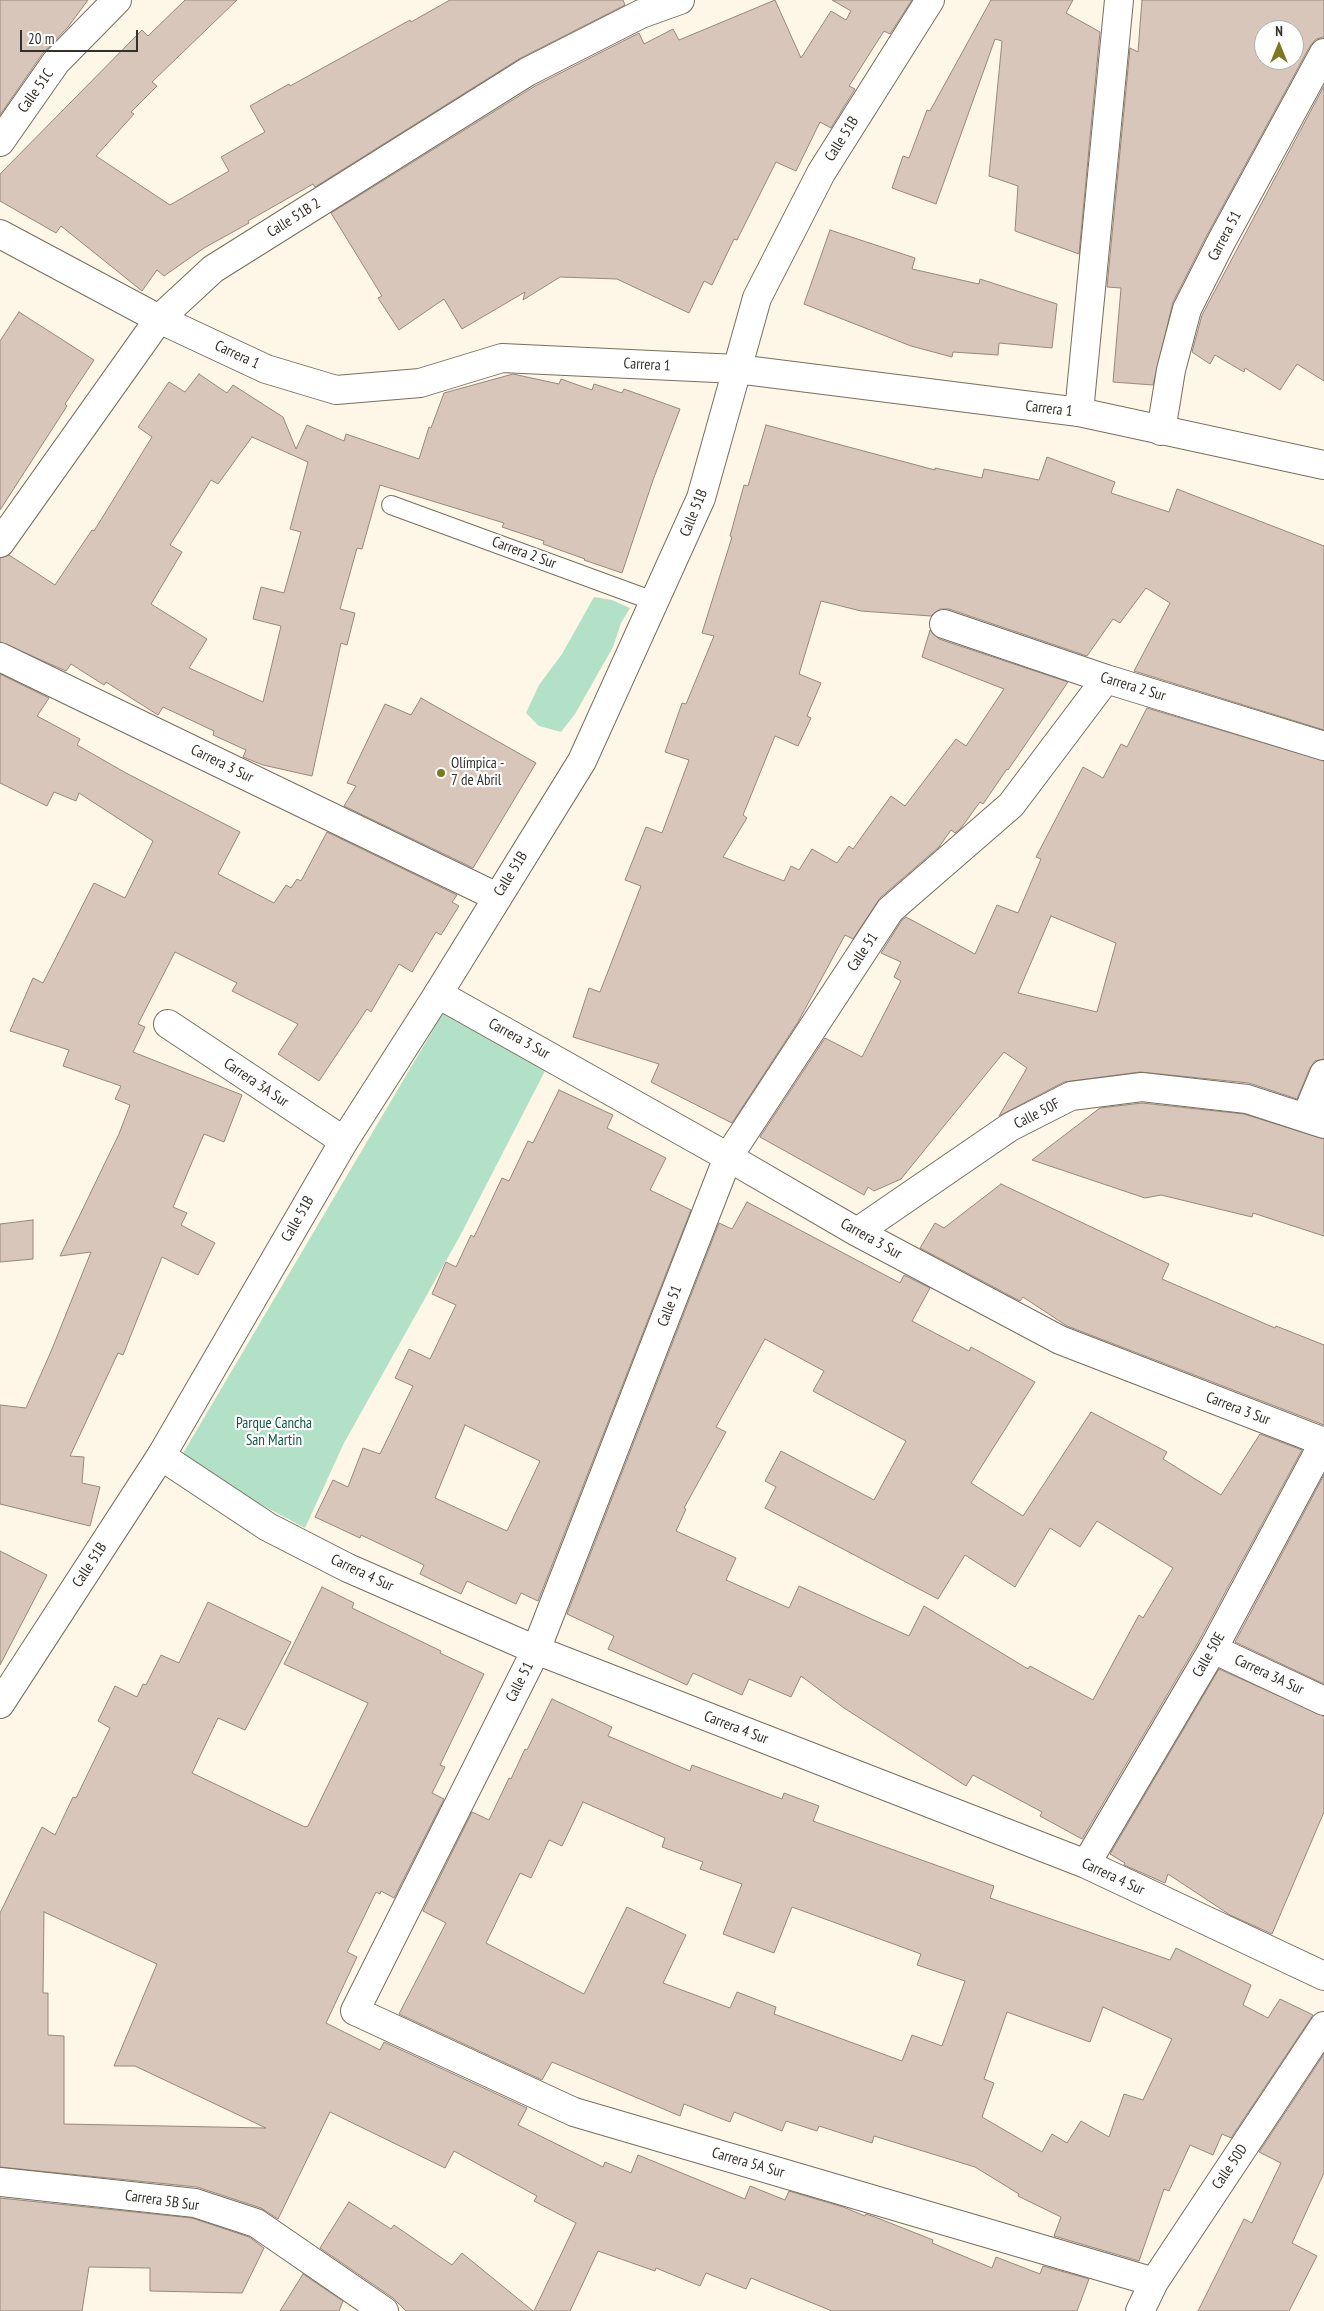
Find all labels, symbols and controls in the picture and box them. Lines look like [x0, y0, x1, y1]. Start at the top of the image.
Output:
scale bar [22, 20, 140, 52]
north arrow [1254, 20, 1304, 70]
text: N [1275, 22, 1283, 40]
text: 20 m [28, 29, 54, 48]
street label: Calle 51C [14, 66, 58, 116]
street label: Calle 51B [821, 113, 863, 165]
street label: Calle 51B 2 [264, 195, 324, 241]
street label: Carrera 51 [1204, 208, 1246, 264]
street label: Carrera 1 [212, 337, 262, 373]
street label: Carrera 1 [623, 355, 671, 375]
street label: Carrera 1 [1025, 397, 1073, 421]
street label: Calle 51B [676, 487, 712, 539]
street label: Carrera 2 Sur [489, 533, 559, 573]
street label: Carrera 2 Sur [1098, 669, 1168, 705]
street label: Carrera 3 Sur [188, 741, 256, 787]
place label: Olímpica - 7 de Abril [451, 755, 504, 790]
marker: Olímpica - 7 de Abril [435, 767, 447, 779]
street label: Calle 51B [490, 848, 532, 900]
street label: Calle 51 [844, 929, 882, 975]
street label: Carrera 3 Sur [485, 1015, 553, 1063]
street label: Carrera 3A Sur [220, 1055, 292, 1111]
street label: Calle 50F [1011, 1095, 1063, 1133]
street label: Calle 51B [278, 1193, 318, 1245]
street label: Carrera 3 Sur [837, 1215, 905, 1263]
street label: Calle 51 [654, 1283, 686, 1329]
street label: Carrera 3 Sur [1203, 1389, 1273, 1429]
park label: Parque Cancha San Martin [236, 1415, 312, 1450]
street label: Calle 51B [69, 1539, 111, 1591]
street label: Carrera 4 Sur [328, 1551, 396, 1595]
street label: Calle 50E [1189, 1629, 1229, 1681]
street label: Carrera 3A Sur [1231, 1651, 1307, 1699]
street label: Calle 51 [502, 1659, 538, 1705]
street label: Carrera 4 Sur [701, 1708, 771, 1748]
street label: Carrera 4 Sur [1079, 1855, 1147, 1899]
street label: Calle 50D [1208, 2141, 1252, 2193]
street label: Carrera 5A Sur [710, 2144, 786, 2182]
street label: Carrera 5B Sur [124, 2187, 200, 2215]

